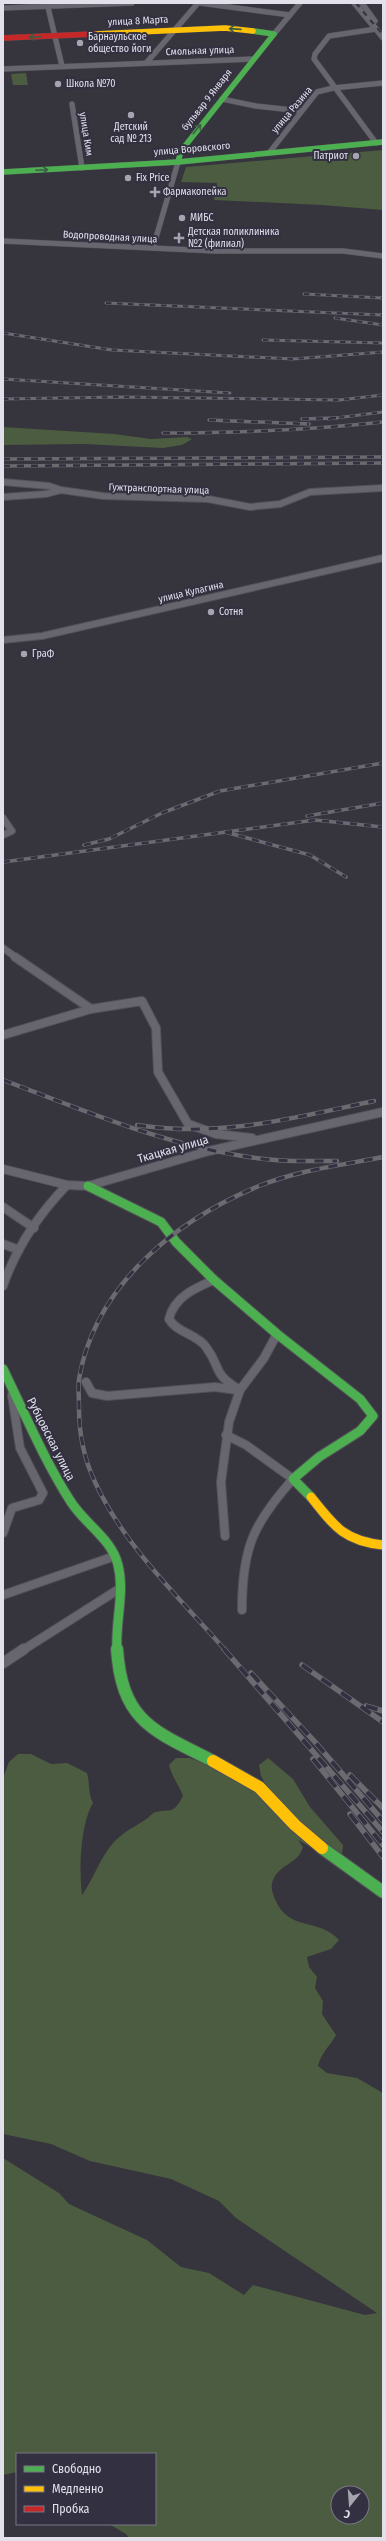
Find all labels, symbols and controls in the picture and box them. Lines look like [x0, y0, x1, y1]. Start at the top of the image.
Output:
street label: улица 8 Марта [107, 13, 169, 29]
one-way arrow [229, 25, 242, 32]
place label: Барнаульское общество йоги [88, 31, 151, 55]
one-way arrow [29, 33, 42, 41]
marker: Барнаульское общество йоги [75, 38, 85, 48]
street label: Смольная улица [165, 44, 235, 58]
street label: бульвар 9 Января [179, 67, 235, 133]
place label: Школа №70 [66, 78, 116, 90]
marker: Школа №70 [53, 79, 63, 89]
street label: улица Разина [269, 84, 315, 136]
marker: Детский сад № 213 [126, 110, 136, 120]
street label: улица Ким [77, 111, 95, 157]
place label: Детский сад № 213 [110, 121, 152, 145]
one-way arrow [193, 124, 201, 135]
street label: улица Воровского [153, 140, 231, 158]
place label: Патриот [313, 150, 349, 162]
marker: Патриот [351, 151, 361, 161]
one-way arrow [35, 166, 48, 174]
place label: Fix Price [136, 172, 169, 184]
marker: Fix Price [123, 173, 133, 183]
place label: Фармакопейка [163, 186, 226, 198]
marker: Фармакопейка [150, 187, 160, 197]
place label: МИБС [190, 212, 214, 224]
marker: МИБС [177, 213, 187, 223]
place label: Детская поликлиника №2 (филиал) [187, 226, 280, 250]
street label: Водопроводная улица [62, 229, 158, 245]
marker: Детская поликлиника №2 (филиал) [173, 232, 185, 244]
street label: Гужтранспортная улица [108, 481, 210, 497]
street label: улица Кулагина [157, 579, 225, 605]
place label: Сотня [219, 606, 243, 618]
marker: Сотня [206, 607, 216, 617]
place label: ГраФ [32, 648, 55, 660]
marker: ГраФ [19, 649, 29, 659]
street label: Ткацкая улица [136, 1132, 210, 1166]
street label: Рубцовская улица [24, 1395, 78, 1483]
legend [16, 2453, 156, 2525]
text: Свободно [52, 2462, 101, 2476]
text: Медленно [52, 2482, 104, 2496]
north arrow [330, 2485, 370, 2525]
text: Пробка [52, 2502, 90, 2516]
text: С [342, 2507, 352, 2521]

